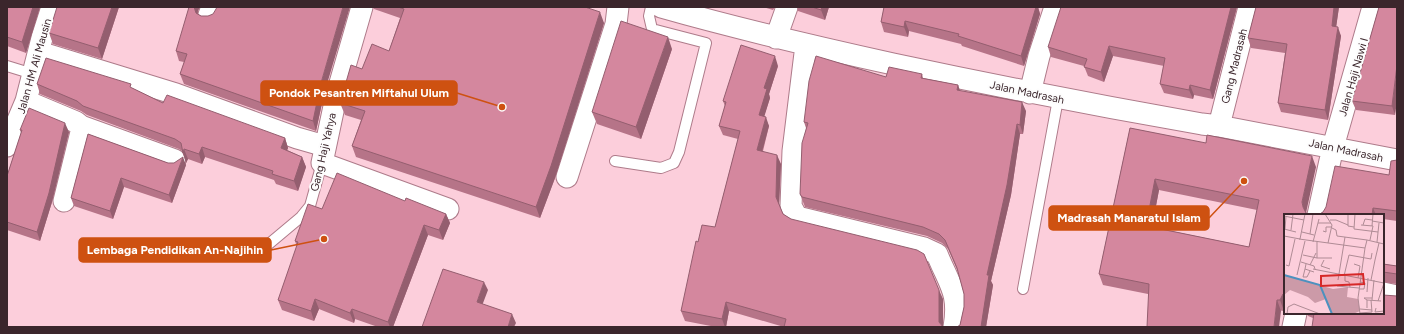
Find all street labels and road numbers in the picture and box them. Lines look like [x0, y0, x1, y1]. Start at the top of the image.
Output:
street label: Jalan HM Ali Mausin [15, 17, 54, 115]
street label: Gang Madrasah [1219, 27, 1250, 105]
street label: Jalan Haji Nawi I [1336, 36, 1371, 118]
street label: Jalan Madrasah [989, 78, 1065, 107]
street label: Gang Haji Yahya [308, 112, 339, 193]
street label: Jalan Madrasah [1308, 136, 1384, 165]

